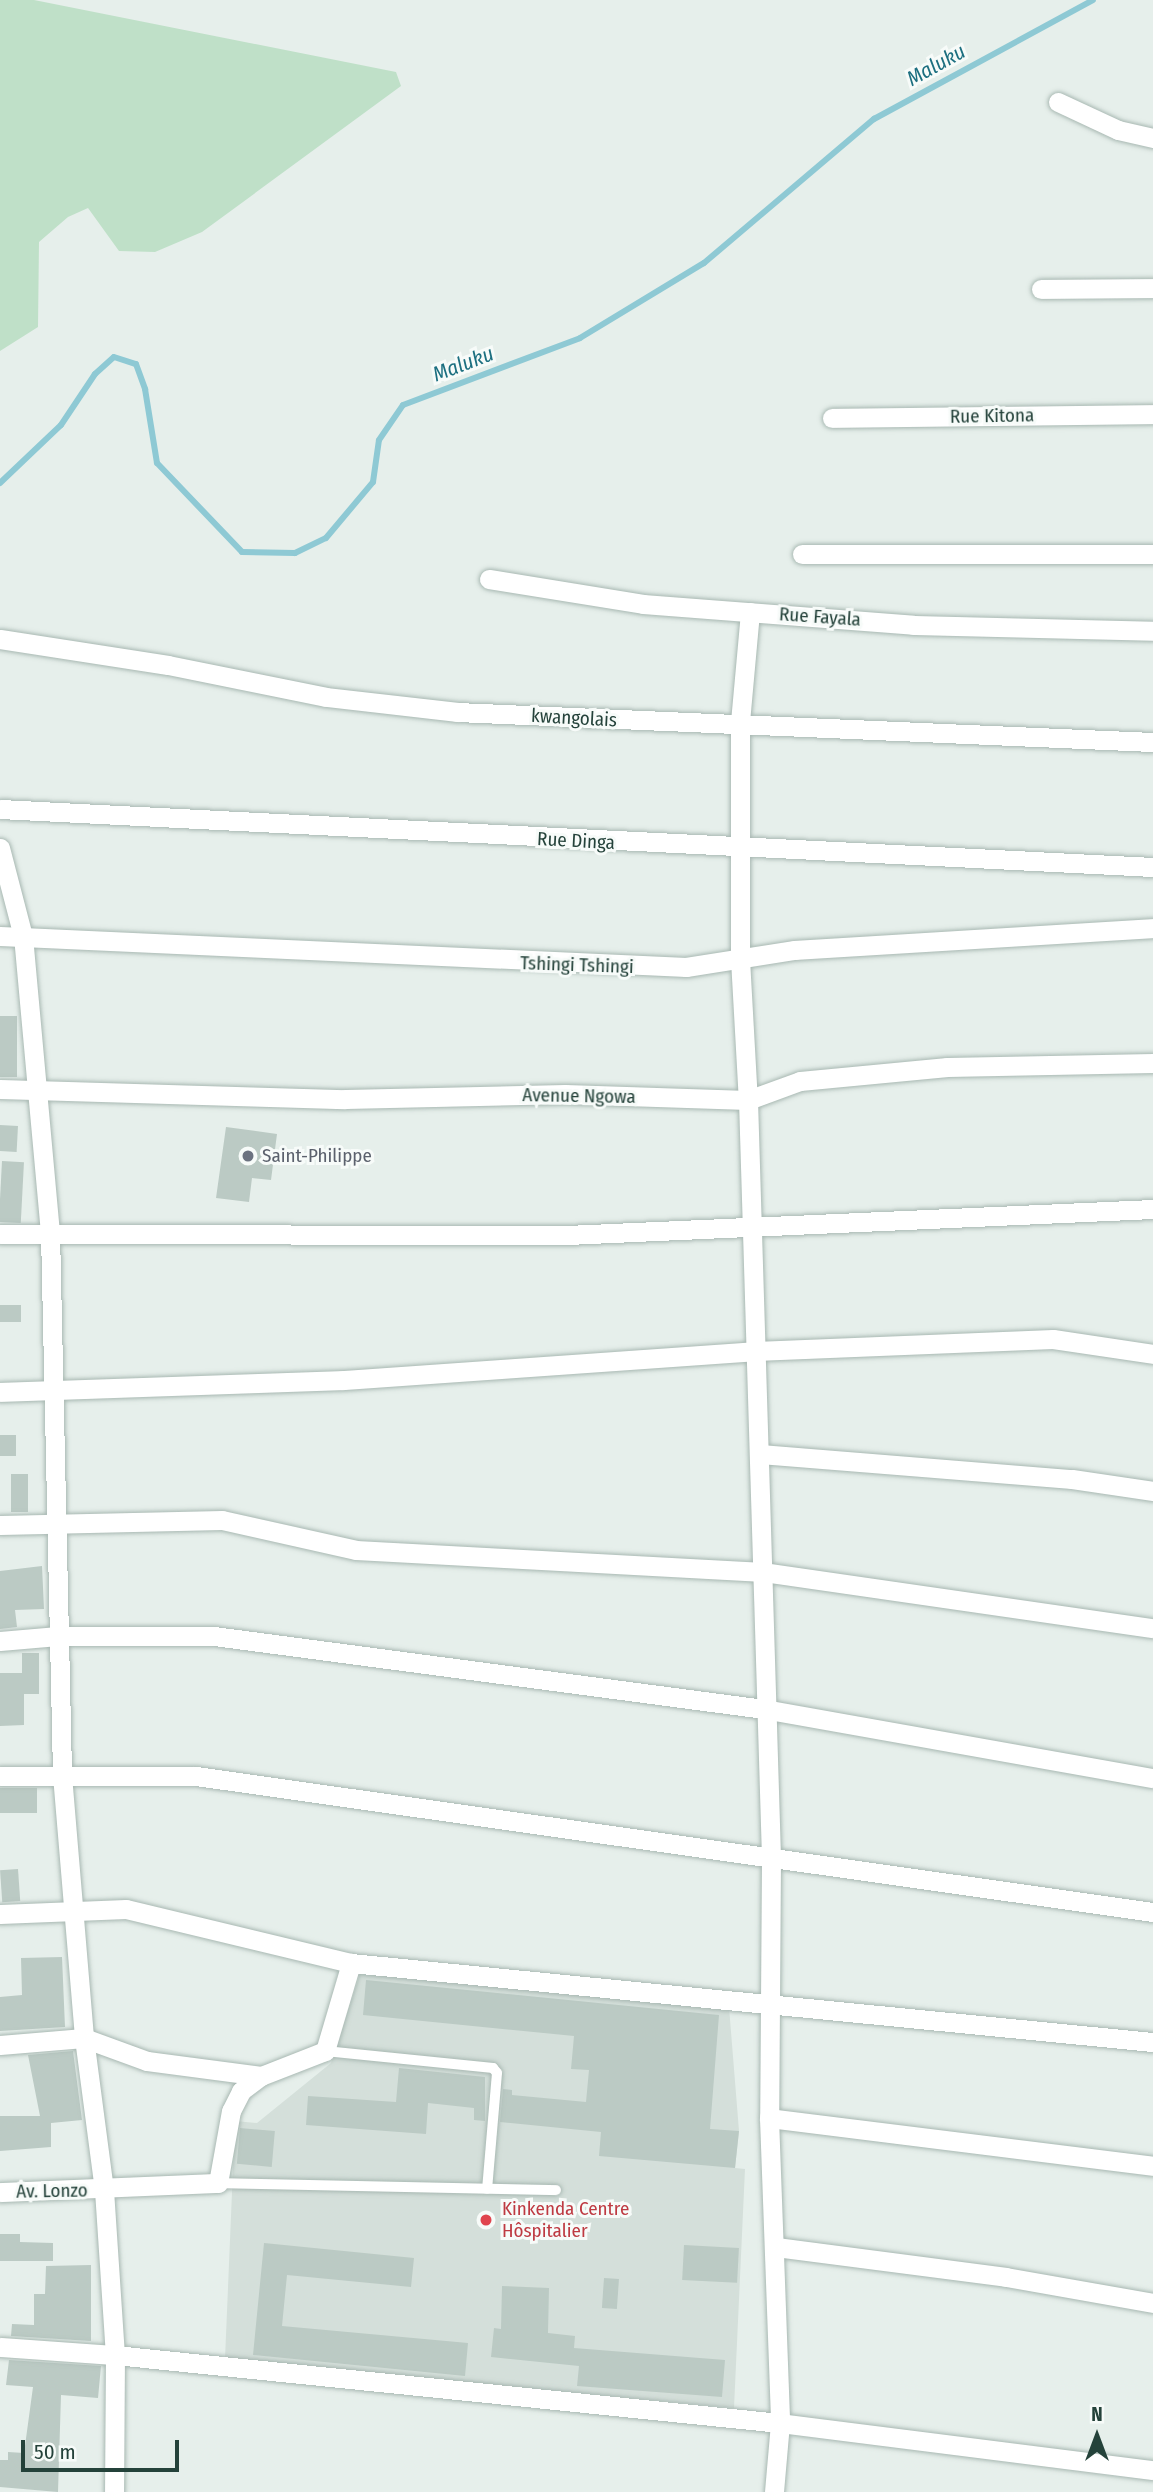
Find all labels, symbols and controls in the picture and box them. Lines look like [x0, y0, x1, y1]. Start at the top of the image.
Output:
water label: Maluku [902, 39, 970, 91]
water label: Maluku [429, 341, 497, 387]
street label: Rue Kitona [950, 404, 1034, 428]
street label: Rue Fayala [778, 603, 862, 631]
street label: kwangolais [530, 704, 618, 732]
street label: Rue Dinga [537, 828, 615, 854]
street label: Tshingi Tshingi [520, 952, 634, 978]
street label: Avenue Ngowa [522, 1084, 636, 1108]
place label: Saint-Philippe [262, 1145, 372, 1167]
marker: Saint-Philippe [240, 1148, 256, 1164]
street label: Av. Lonzo [16, 2179, 88, 2203]
place label: Kinkenda Centre Hôspitalier [502, 2198, 629, 2242]
marker: Kinkenda Centre Hôspitalier [476, 2210, 496, 2230]
north arrow [1062, 2401, 1132, 2471]
text: N [1091, 2403, 1103, 2426]
scale bar [24, 2426, 182, 2470]
text: 50 m [34, 2439, 76, 2465]

